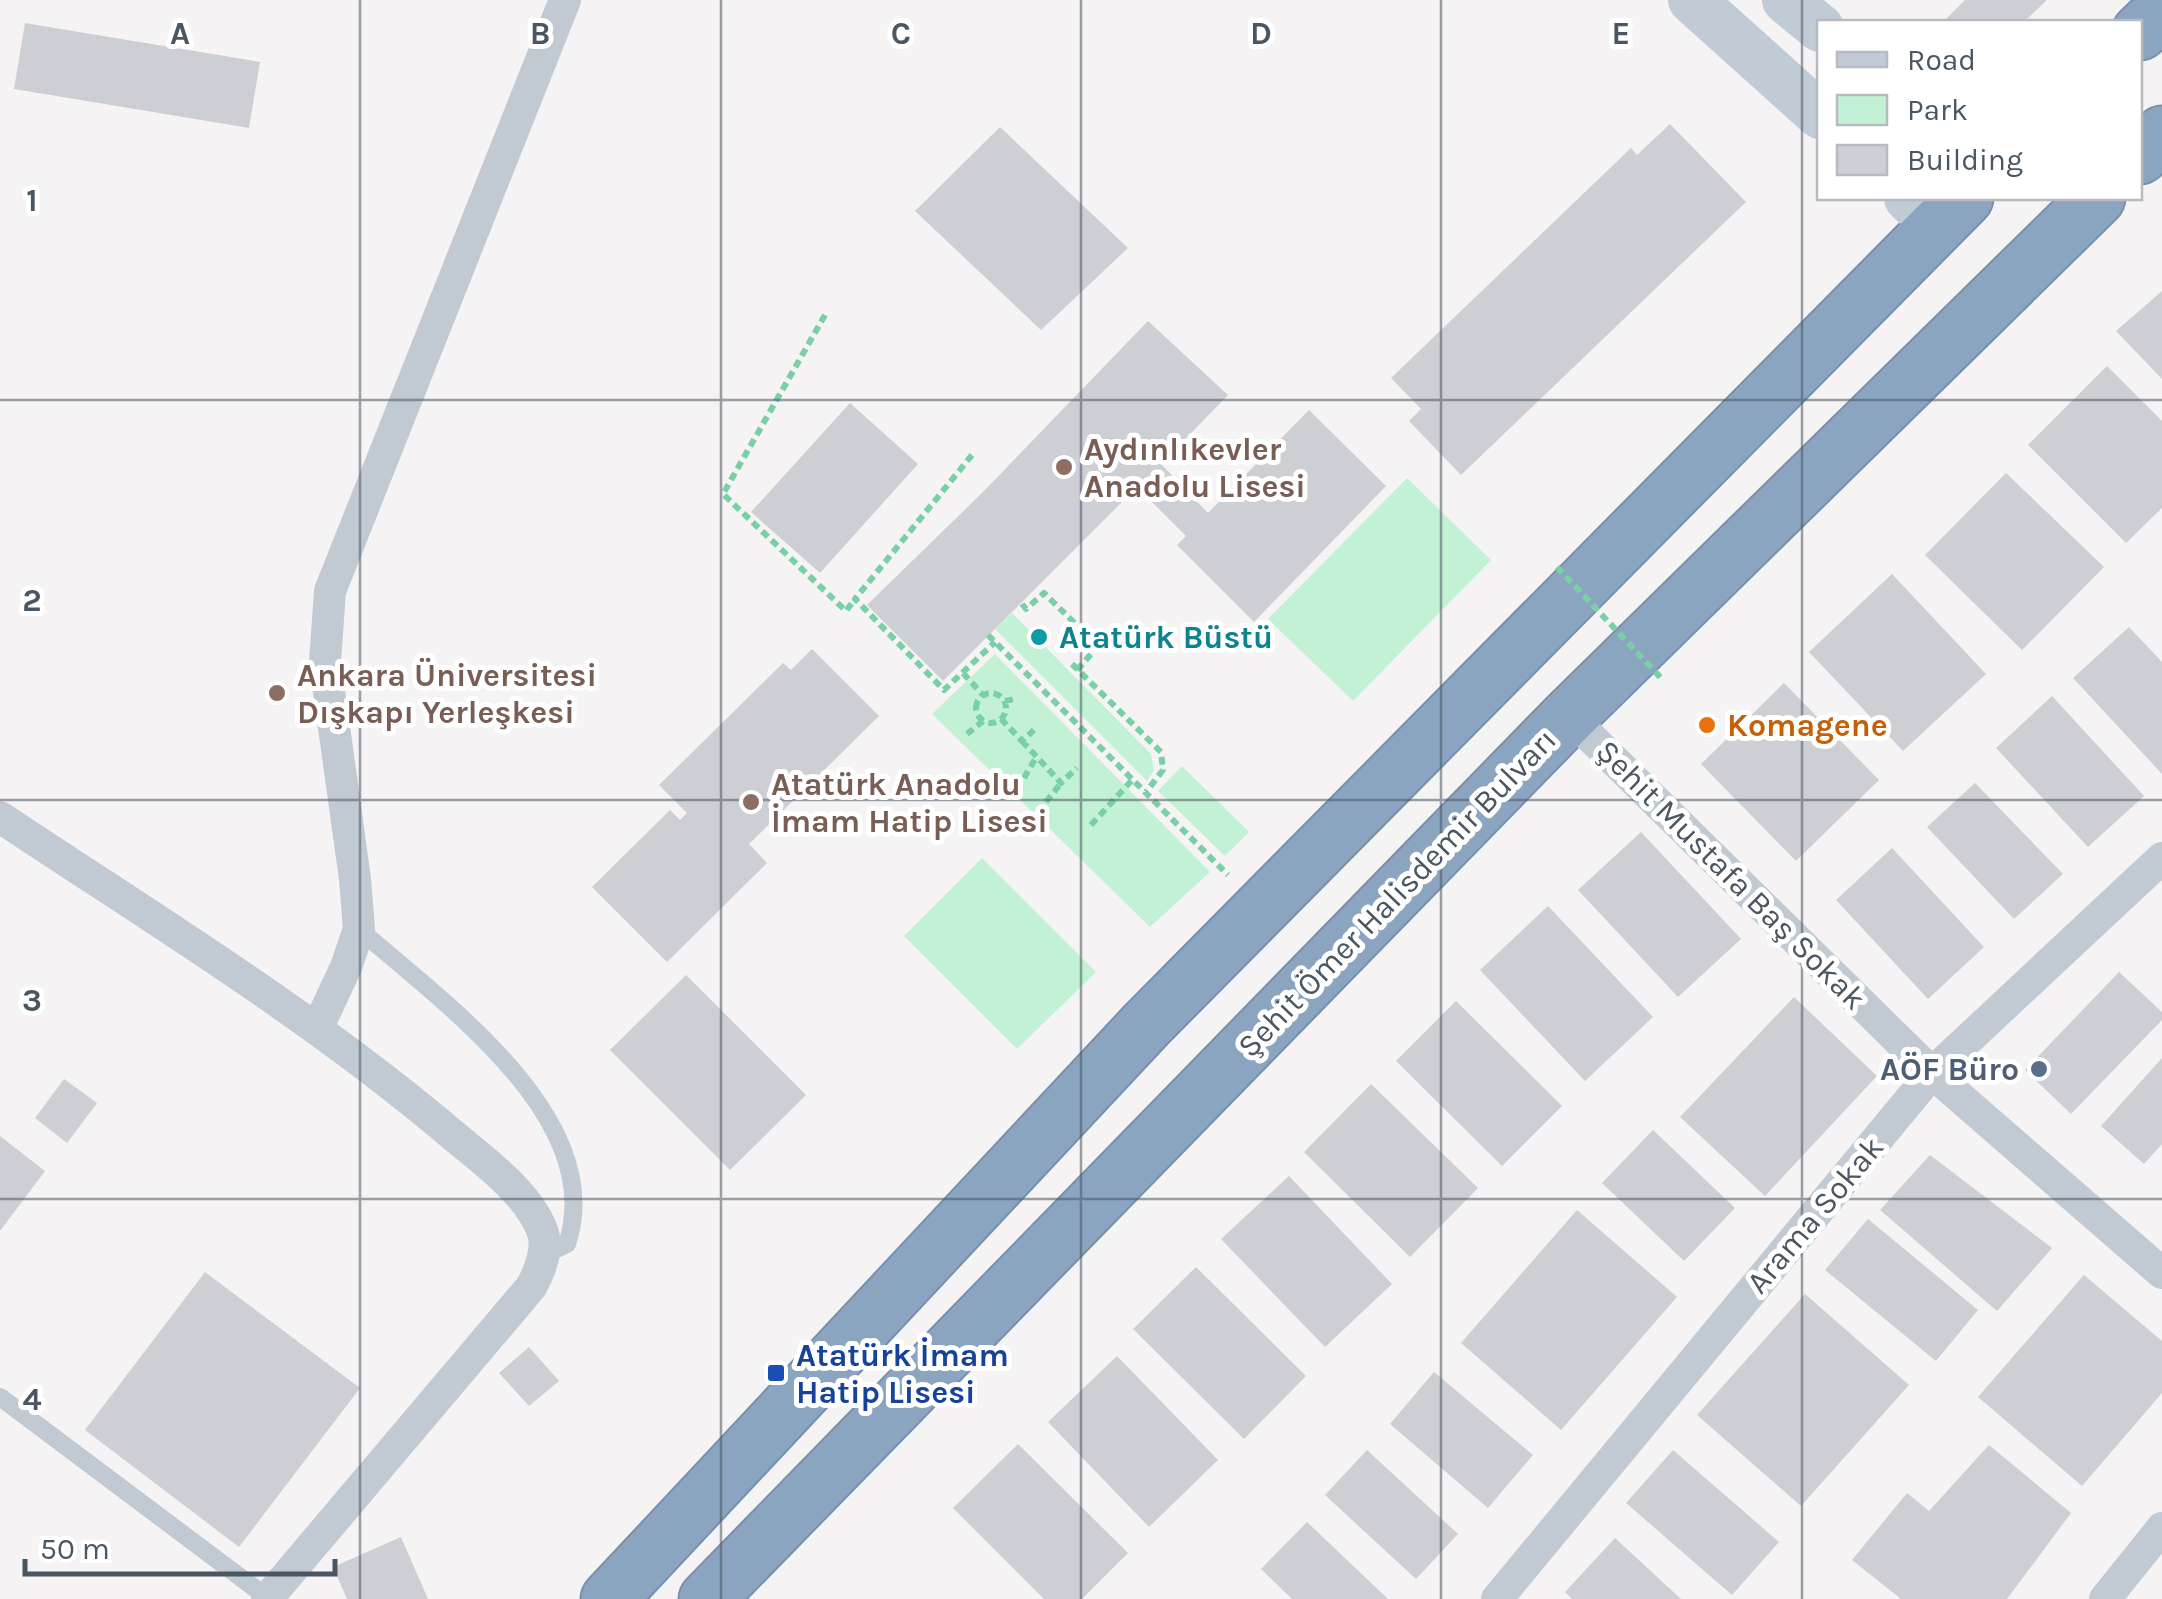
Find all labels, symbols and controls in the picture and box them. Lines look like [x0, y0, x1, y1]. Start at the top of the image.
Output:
text: A [170, 15, 190, 52]
text: B [530, 15, 550, 52]
text: C [891, 15, 911, 52]
text: D [1250, 15, 1272, 52]
text: E [1612, 15, 1630, 52]
legend [1817, 20, 2142, 200]
text: Road [1907, 42, 1976, 78]
text: Park [1907, 92, 1968, 128]
text: Building [1907, 142, 2023, 178]
text: 1 [26, 182, 38, 219]
place label: Aydınlıkevler Anadolu Lisesi [1084, 431, 1306, 505]
marker: Aydınlıkevler Anadolu Lisesi [1053, 456, 1075, 478]
text: 2 [22, 582, 42, 619]
place label: Atatürk Büstü [1059, 619, 1273, 656]
marker: Atatürk Büstü [1028, 626, 1050, 648]
place label: Ankara Üniversitesi Dışkapı Yerleşkesi [297, 657, 597, 731]
marker: Ankara Üniversitesi Dışkapı Yerleşkesi [266, 682, 288, 704]
place label: Komagene [1727, 707, 1888, 744]
marker: Komagene [1696, 714, 1718, 736]
street label: Şehit Ömer Halisdemir Bulvarı [1230, 721, 1564, 1065]
street label: Şehit Mustafa Baş Sokak [1589, 733, 1873, 1017]
place label: Atatürk Anadolu İmam Hatip Lisesi [771, 766, 1048, 840]
marker: Atatürk Anadolu İmam Hatip Lisesi [740, 791, 762, 813]
text: 3 [22, 982, 42, 1019]
place label: AÖF Büro [1880, 1051, 2019, 1088]
marker: AÖF Büro [2028, 1058, 2050, 1080]
street label: Arama Sokak [1739, 1129, 1891, 1301]
place label: Atatürk İmam Hatip Lisesi [796, 1337, 1009, 1411]
marker: Atatürk İmam Hatip Lisesi [765, 1362, 787, 1384]
text: 4 [22, 1381, 42, 1418]
scale bar [25, 1514, 335, 1576]
text: 50 m [40, 1531, 110, 1567]

